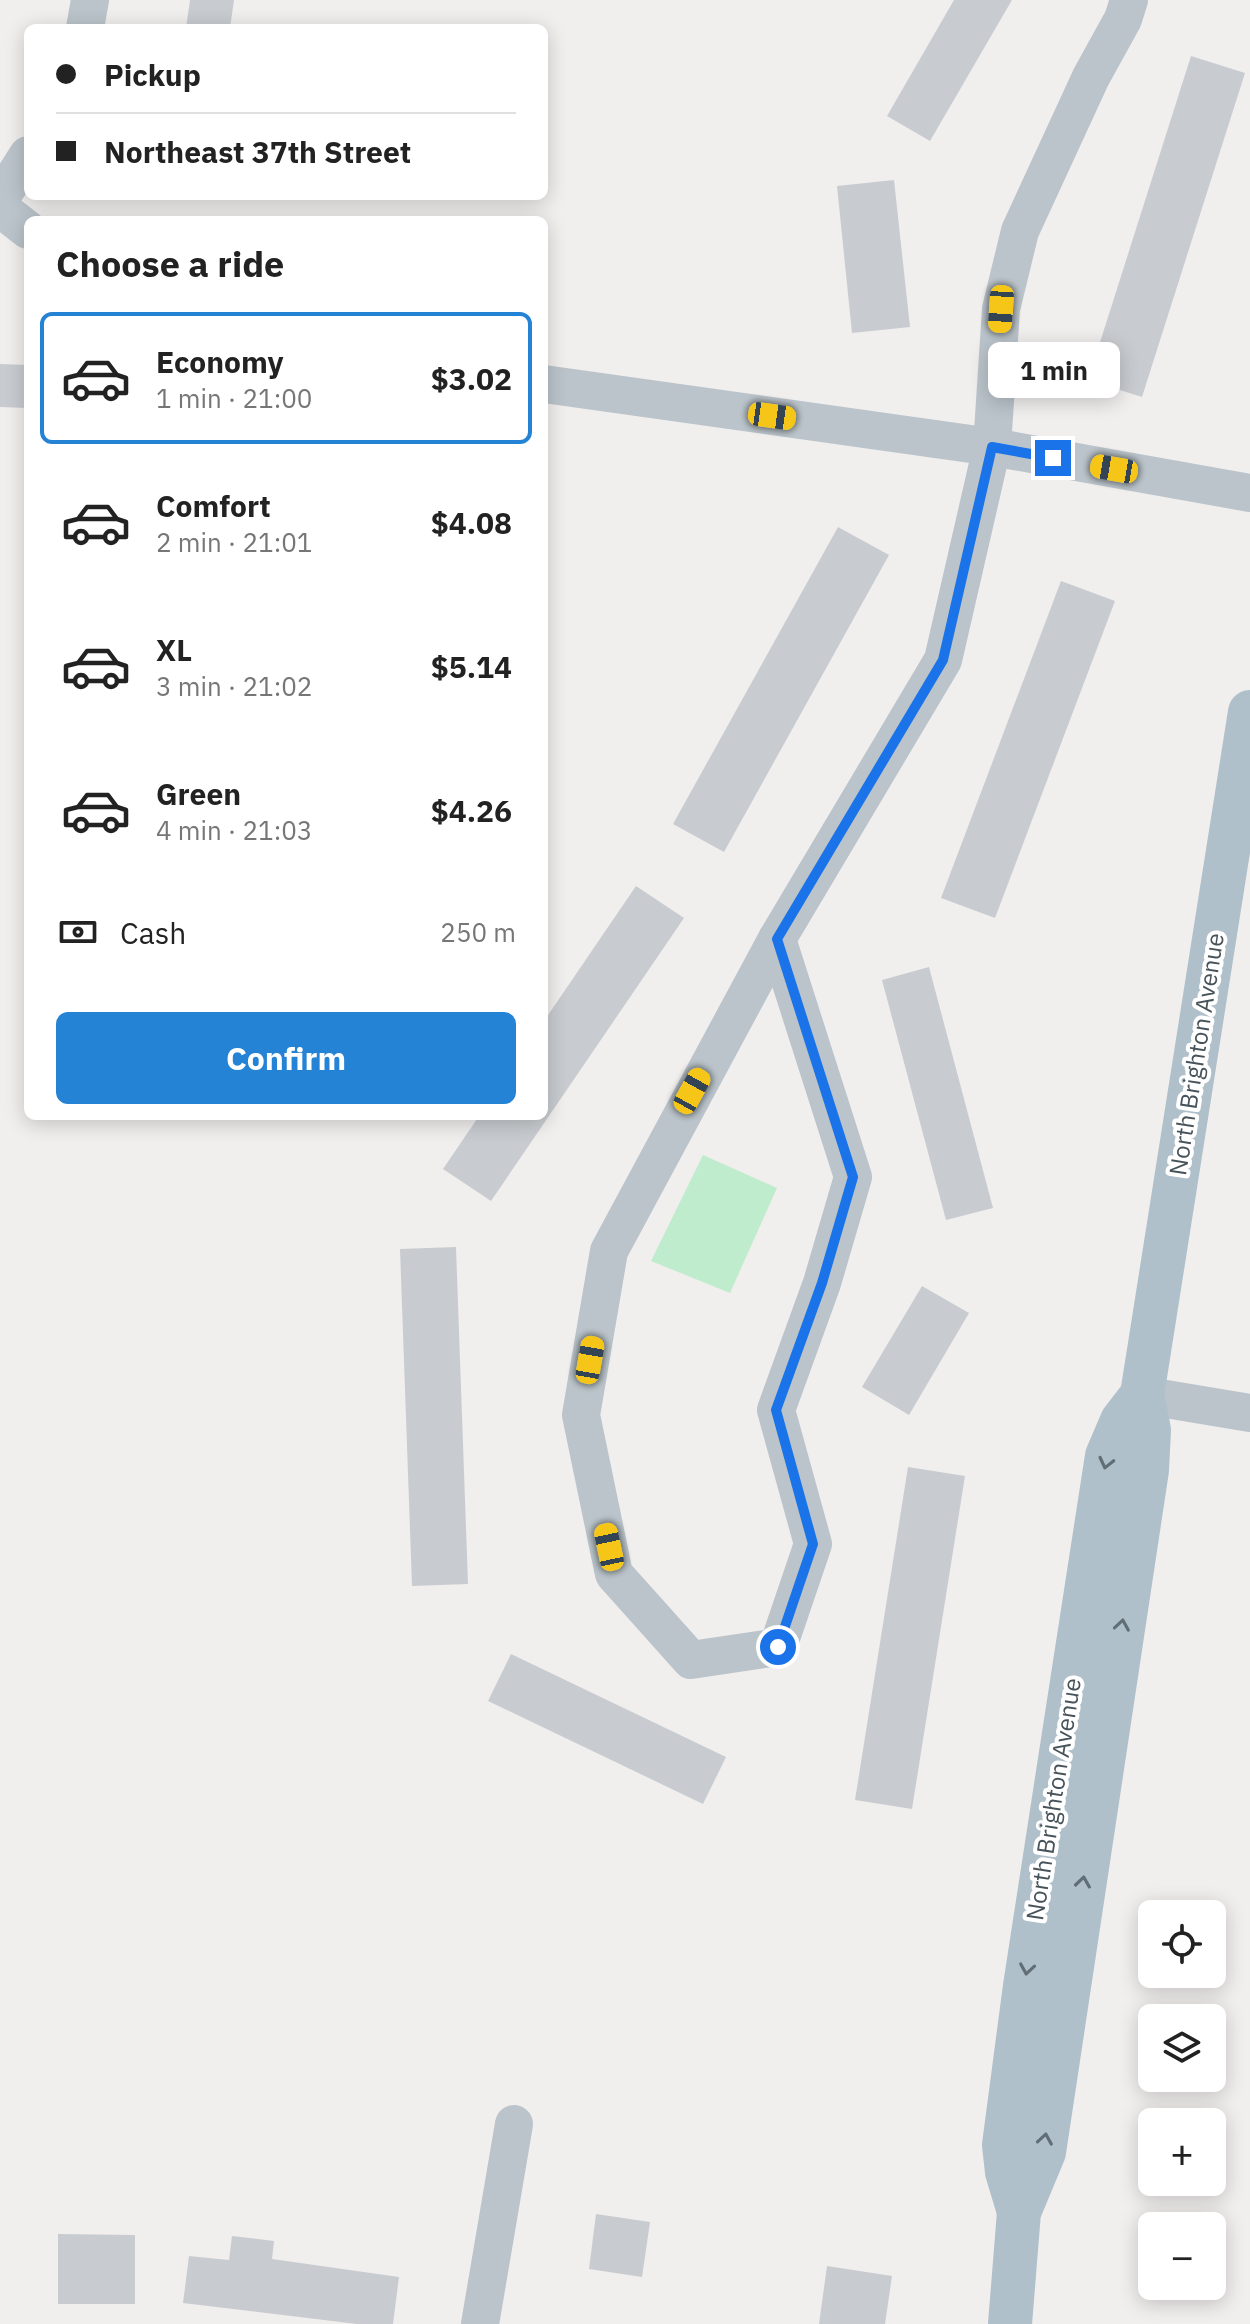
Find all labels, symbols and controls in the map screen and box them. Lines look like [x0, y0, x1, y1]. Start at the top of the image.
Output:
text: Pickup [104, 55, 201, 94]
text: Northeast 37th Street [104, 132, 411, 171]
text: Choose a ride [56, 240, 284, 287]
car [987, 284, 1015, 334]
icon: car [60, 342, 132, 414]
text: Economy [156, 342, 284, 381]
callout: 1 min [987, 342, 1119, 398]
text: 1 min [1020, 353, 1088, 387]
text: $3.02 [431, 359, 512, 398]
text: 1 min · 21:00 [156, 381, 312, 415]
car [747, 401, 797, 431]
route end [1035, 440, 1071, 476]
car [1088, 453, 1140, 485]
icon: car [60, 486, 132, 558]
text: Comfort [156, 486, 271, 525]
text: $4.08 [431, 503, 512, 542]
text: 2 min · 21:01 [156, 525, 312, 559]
icon: car [60, 630, 132, 702]
text: XL [156, 630, 192, 669]
text: $5.14 [431, 647, 512, 686]
text: 3 min · 21:02 [156, 669, 312, 703]
icon: car [60, 774, 132, 846]
text: Green [156, 774, 241, 813]
text: $4.26 [431, 791, 512, 830]
text: 4 min · 21:03 [156, 813, 312, 847]
icon: cash [56, 910, 100, 954]
text: Cash [120, 913, 186, 952]
text: 250 m [440, 915, 516, 949]
street label: North Brighton Avenue [1161, 930, 1231, 1178]
button: Confirm [56, 1012, 516, 1104]
car [670, 1064, 714, 1118]
car [574, 1334, 606, 1386]
one-way arrow [1099, 1456, 1116, 1470]
car [592, 1521, 626, 1573]
one-way arrow [1113, 1618, 1130, 1632]
route start [760, 1629, 796, 1665]
street label: North Brighton Avenue [1018, 1675, 1088, 1923]
one-way arrow [1074, 1875, 1091, 1889]
map controls [1138, 1900, 1226, 2300]
button: locate [1138, 1900, 1226, 1988]
one-way arrow [1019, 1962, 1036, 1976]
button: layers [1138, 2004, 1226, 2092]
button: + [1138, 2108, 1226, 2196]
one-way arrow [1036, 2132, 1053, 2146]
button: − [1138, 2212, 1226, 2300]

